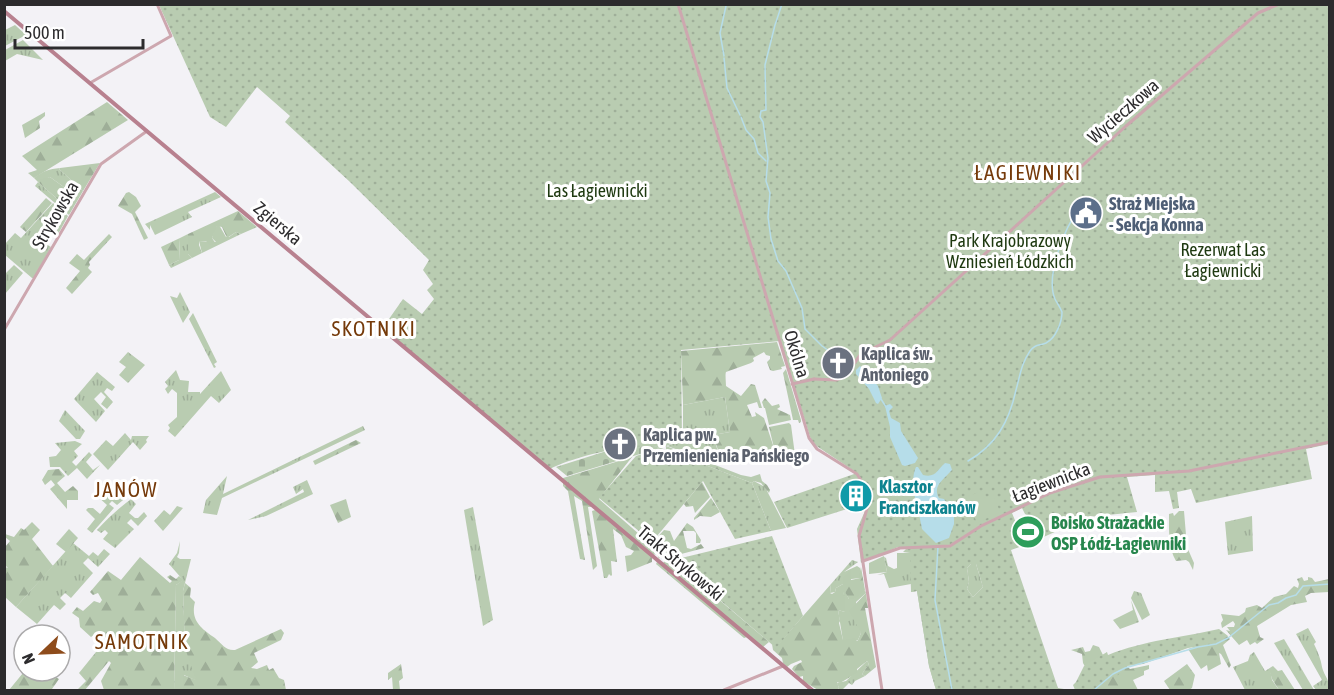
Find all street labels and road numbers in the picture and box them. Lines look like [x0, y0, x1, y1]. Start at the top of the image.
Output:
street label: Wycieczkowa [1083, 75, 1163, 147]
street label: Strykowska [27, 177, 83, 253]
street label: Zgierska [250, 197, 306, 249]
street label: Okólna [780, 328, 814, 380]
street label: Łagiewnicka [1009, 458, 1093, 506]
street label: Trakt Strykowski [634, 521, 728, 605]

